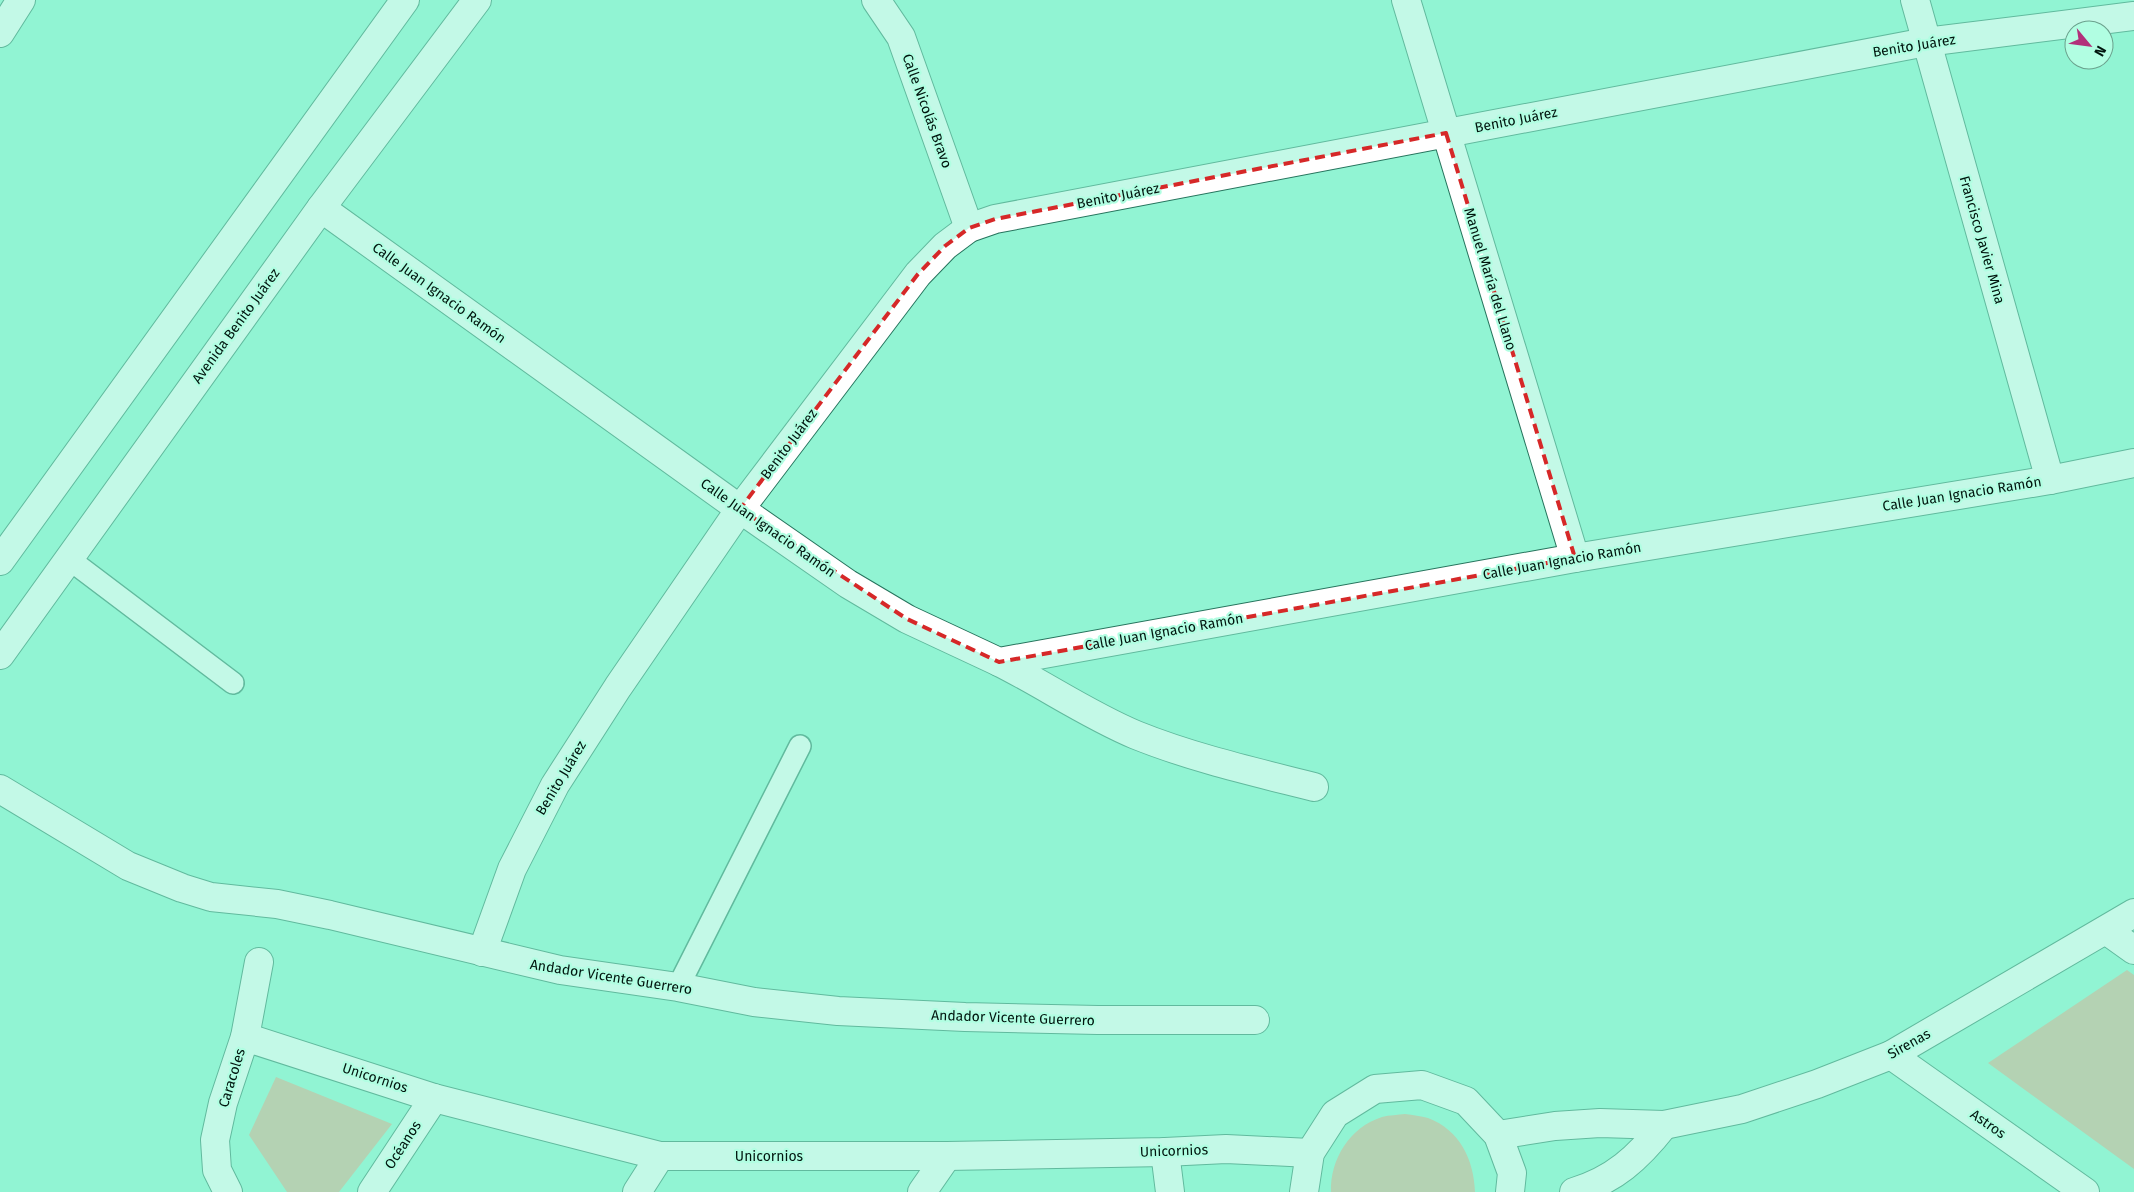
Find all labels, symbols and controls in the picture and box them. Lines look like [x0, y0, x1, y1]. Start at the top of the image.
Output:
north arrow [2064, 20, 2114, 70]
street label: Benito Juárez [1871, 31, 1957, 61]
text: N [2090, 43, 2110, 59]
street label: Calle Nicolás Bravo [898, 52, 956, 170]
street label: Benito Juárez [1473, 104, 1559, 136]
street label: Francisco Javier Mina [1956, 174, 2008, 306]
street label: Benito Juárez [1075, 180, 1161, 212]
street label: Manuel María del Llano [1460, 206, 1520, 352]
street label: Calle Juan Ignacio Ramón [369, 239, 509, 347]
street label: Avenida Benito Juárez [189, 265, 283, 387]
street label: Benito Juárez [757, 405, 821, 483]
street label: Calle Juan Ignacio Ramón [1881, 473, 2043, 515]
street label: Calle Juan Ignacio Ramón [697, 475, 839, 581]
street label: Calle Juan Ignacio Ramón [1481, 539, 1643, 583]
street label: Calle Juan Ignacio Ramón [1083, 610, 1245, 654]
street label: Benito Juárez [532, 738, 590, 818]
street label: Andador Vicente Guerrero [529, 956, 693, 998]
street label: Andador Vicente Guerrero [931, 1007, 1095, 1029]
street label: Sirenas [1885, 1025, 1934, 1063]
street label: Caracoles [215, 1046, 249, 1109]
street label: Unicornios [340, 1059, 411, 1097]
street label: Astros [1967, 1106, 2009, 1143]
street label: Océanos [381, 1117, 425, 1172]
street label: Unicornios [1140, 1141, 1209, 1161]
street label: Unicornios [735, 1148, 804, 1165]

